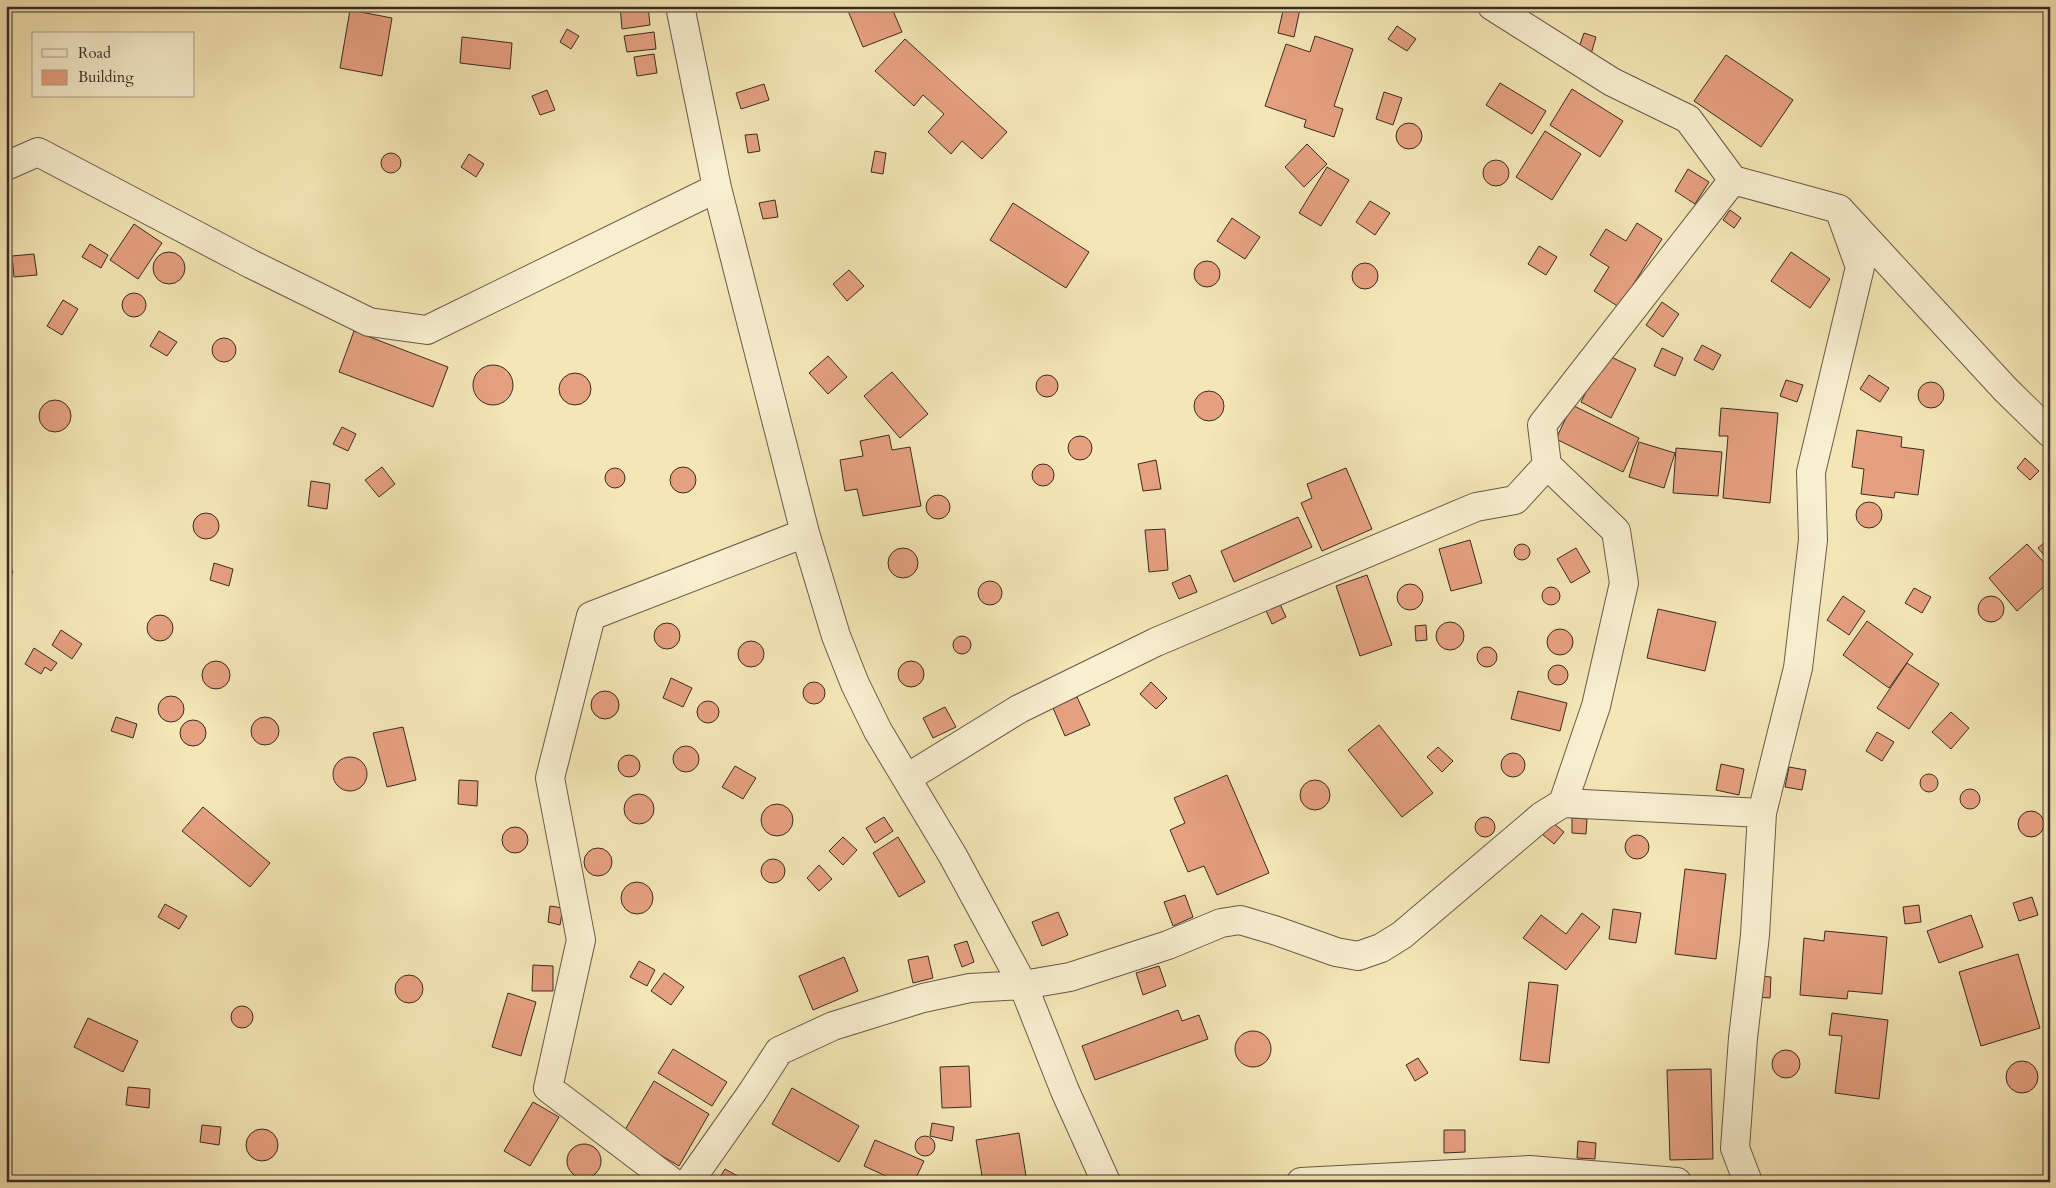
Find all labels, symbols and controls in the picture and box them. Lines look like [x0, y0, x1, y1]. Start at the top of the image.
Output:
legend [32, 32, 195, 98]
text: Road [78, 43, 111, 63]
text: Building [78, 67, 134, 87]

